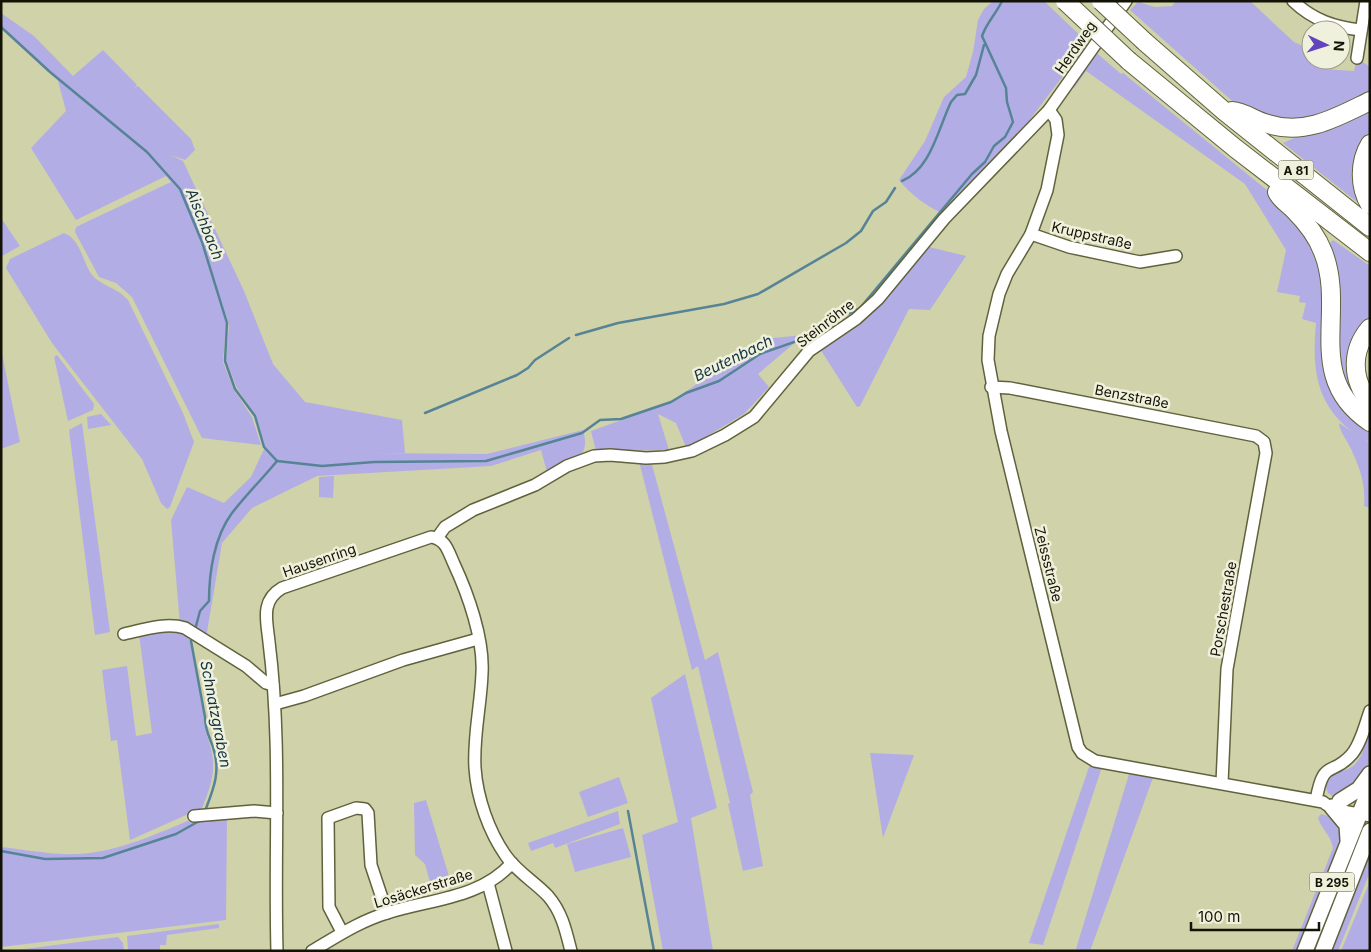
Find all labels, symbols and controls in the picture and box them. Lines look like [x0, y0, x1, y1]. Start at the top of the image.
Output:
street label: Herdweg [1051, 17, 1099, 77]
north arrow [1301, 20, 1351, 70]
text: N [1331, 40, 1348, 52]
road number: A 81 [1278, 160, 1314, 180]
water label: Aischbach [182, 185, 228, 263]
street label: Kruppstraße [1050, 217, 1134, 253]
street label: Steinröhre [793, 295, 857, 351]
water label: Beutenbach [690, 331, 776, 385]
street label: Benzstraße [1093, 380, 1171, 412]
street label: Zeissstraße [1031, 525, 1067, 603]
street label: Hausenring [280, 540, 358, 580]
street label: Porschestraße [1206, 560, 1240, 658]
water label: Schnatzgraben [196, 659, 236, 769]
street label: Losäckerstraße [372, 865, 474, 911]
road number: B 295 [1310, 872, 1354, 892]
scale bar [1191, 900, 1318, 932]
text: 100 m [1198, 907, 1240, 926]

